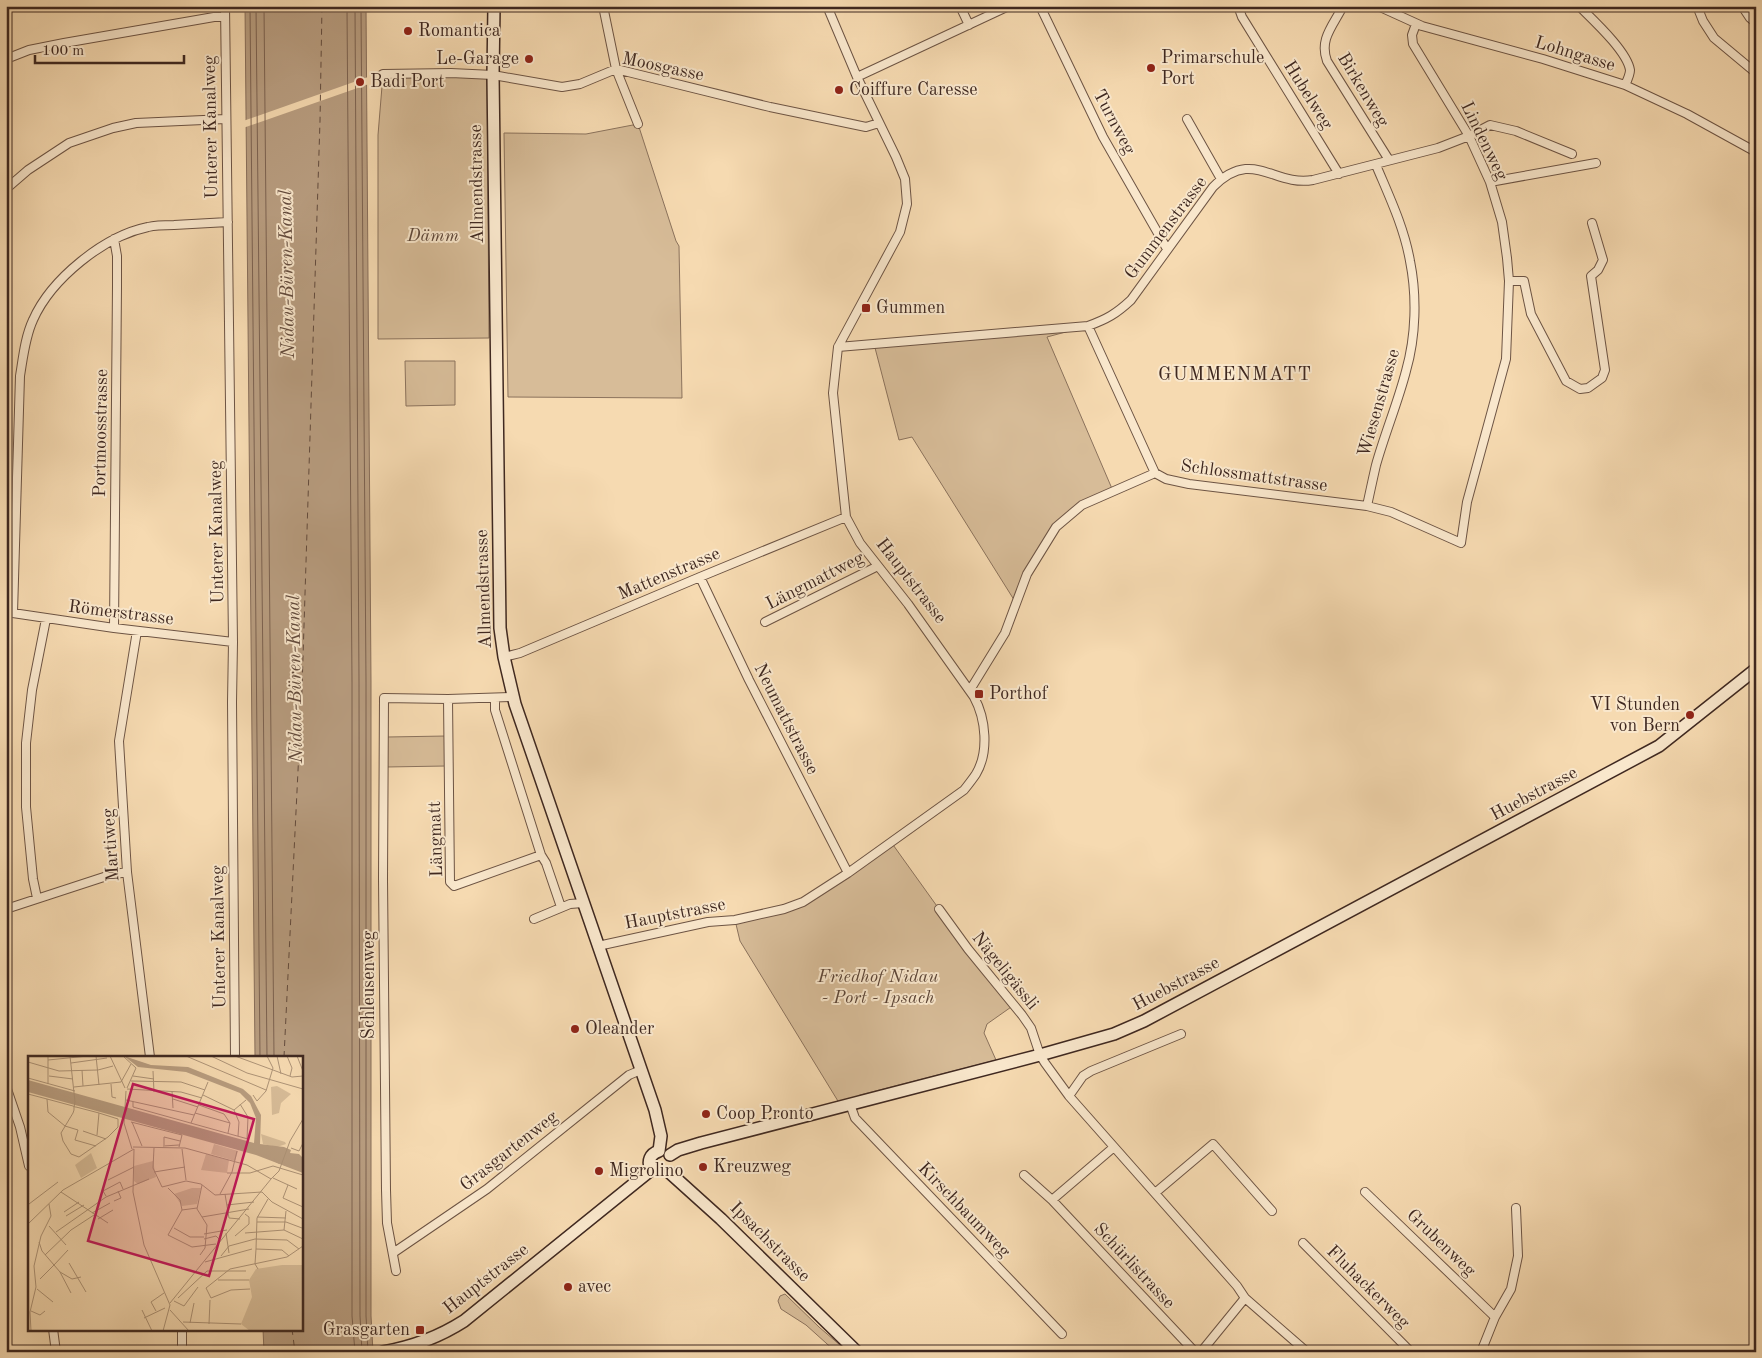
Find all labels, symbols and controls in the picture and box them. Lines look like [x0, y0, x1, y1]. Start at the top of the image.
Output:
place label: Romantica [418, 22, 501, 40]
marker: Romantica [402, 25, 414, 37]
scale bar [35, 32, 184, 64]
street label: Lohngasse [1533, 33, 1617, 75]
text: 100 m [42, 44, 84, 59]
place label: Primarschule Port [1161, 49, 1264, 88]
place label: Le-Garage [436, 50, 519, 68]
street label: Moosgasse [620, 50, 706, 84]
street label: Birkenweg [1334, 50, 1392, 131]
marker: Le-Garage [523, 53, 535, 65]
street label: Unterer Kanalweg [201, 55, 221, 199]
street label: Hubelweg [1280, 57, 1336, 133]
marker: Primarschule Port [1145, 62, 1157, 74]
place label: Badi Port [370, 73, 445, 91]
marker: Badi Port [354, 76, 366, 88]
place label: Coiffure Caresse [849, 81, 978, 99]
marker: Coiffure Caresse [833, 84, 845, 96]
street label: Turnweg [1089, 87, 1139, 158]
street label: Lindenweg [1457, 99, 1511, 183]
street label: Allmendstrasse [467, 124, 487, 244]
street label: Gummenstrasse [1122, 173, 1210, 283]
water label: Nidau-Büren-Kanal [277, 189, 299, 359]
park label: Dämm [406, 227, 460, 245]
place label: Gummen [876, 299, 945, 317]
marker: Gummen [860, 302, 872, 314]
street label: Wiesenstrasse [1355, 347, 1403, 459]
district label: GUMMENMATT [1158, 366, 1312, 385]
street label: Portmoosstrasse [91, 369, 111, 497]
street label: Schlossmattstrasse [1179, 457, 1329, 495]
street label: Unterer Kanalweg [207, 460, 227, 604]
street label: Allmendstrasse [473, 529, 495, 649]
street label: Hauptstrasse [872, 535, 950, 627]
street label: Mattenstrasse [615, 544, 723, 604]
street label: Längmattweg [763, 549, 867, 613]
water label: Nidau-Büren-Kanal [285, 594, 307, 764]
street label: Römerstrasse [67, 598, 175, 628]
street label: Neumattstrasse [750, 661, 822, 777]
place label: Porthof [989, 685, 1049, 703]
marker: Porthof [973, 688, 985, 700]
place label: VI Stunden von Bern [1590, 696, 1680, 735]
marker: VI Stunden von Bern [1684, 709, 1696, 721]
street label: Huebstrasse [1488, 764, 1580, 824]
street label: Längmatt [426, 801, 446, 877]
street label: Martiweg [99, 807, 123, 882]
street label: Unterer Kanalweg [209, 865, 229, 1009]
street label: Hauptstrasse [623, 895, 727, 933]
street label: Nägeligässli [968, 929, 1042, 1013]
street label: Schleusenweg [360, 930, 378, 1039]
street label: Huebstrasse [1130, 954, 1222, 1014]
park label: Friedhof Nidau - Port - Ipsach [817, 968, 938, 1007]
place label: Oleander [585, 1020, 655, 1038]
marker: Oleander [569, 1023, 581, 1035]
inset map [28, 1056, 302, 1330]
place label: Coop Pronto [716, 1105, 814, 1123]
street label: Grasgartenweg [457, 1107, 561, 1195]
marker: Coop Pronto [700, 1108, 712, 1120]
place label: Kreuzweg [713, 1158, 791, 1176]
street label: Kirschbaumweg [914, 1159, 1014, 1261]
marker: Kreuzweg [697, 1161, 709, 1173]
place label: Migrolino [609, 1162, 683, 1180]
marker: Migrolino [593, 1165, 605, 1177]
street label: Ipsachstrasse [726, 1198, 814, 1286]
street label: Grubenweg [1403, 1206, 1479, 1280]
street label: Schürlistrasse [1090, 1220, 1178, 1312]
street label: Hauptstrasse [440, 1240, 532, 1318]
street label: Fluhackerweg [1323, 1242, 1413, 1332]
place label: avec [578, 1278, 611, 1296]
marker: avec [562, 1281, 574, 1293]
place label: Grasgarten [323, 1321, 410, 1339]
marker: Grasgarten [414, 1324, 426, 1336]

